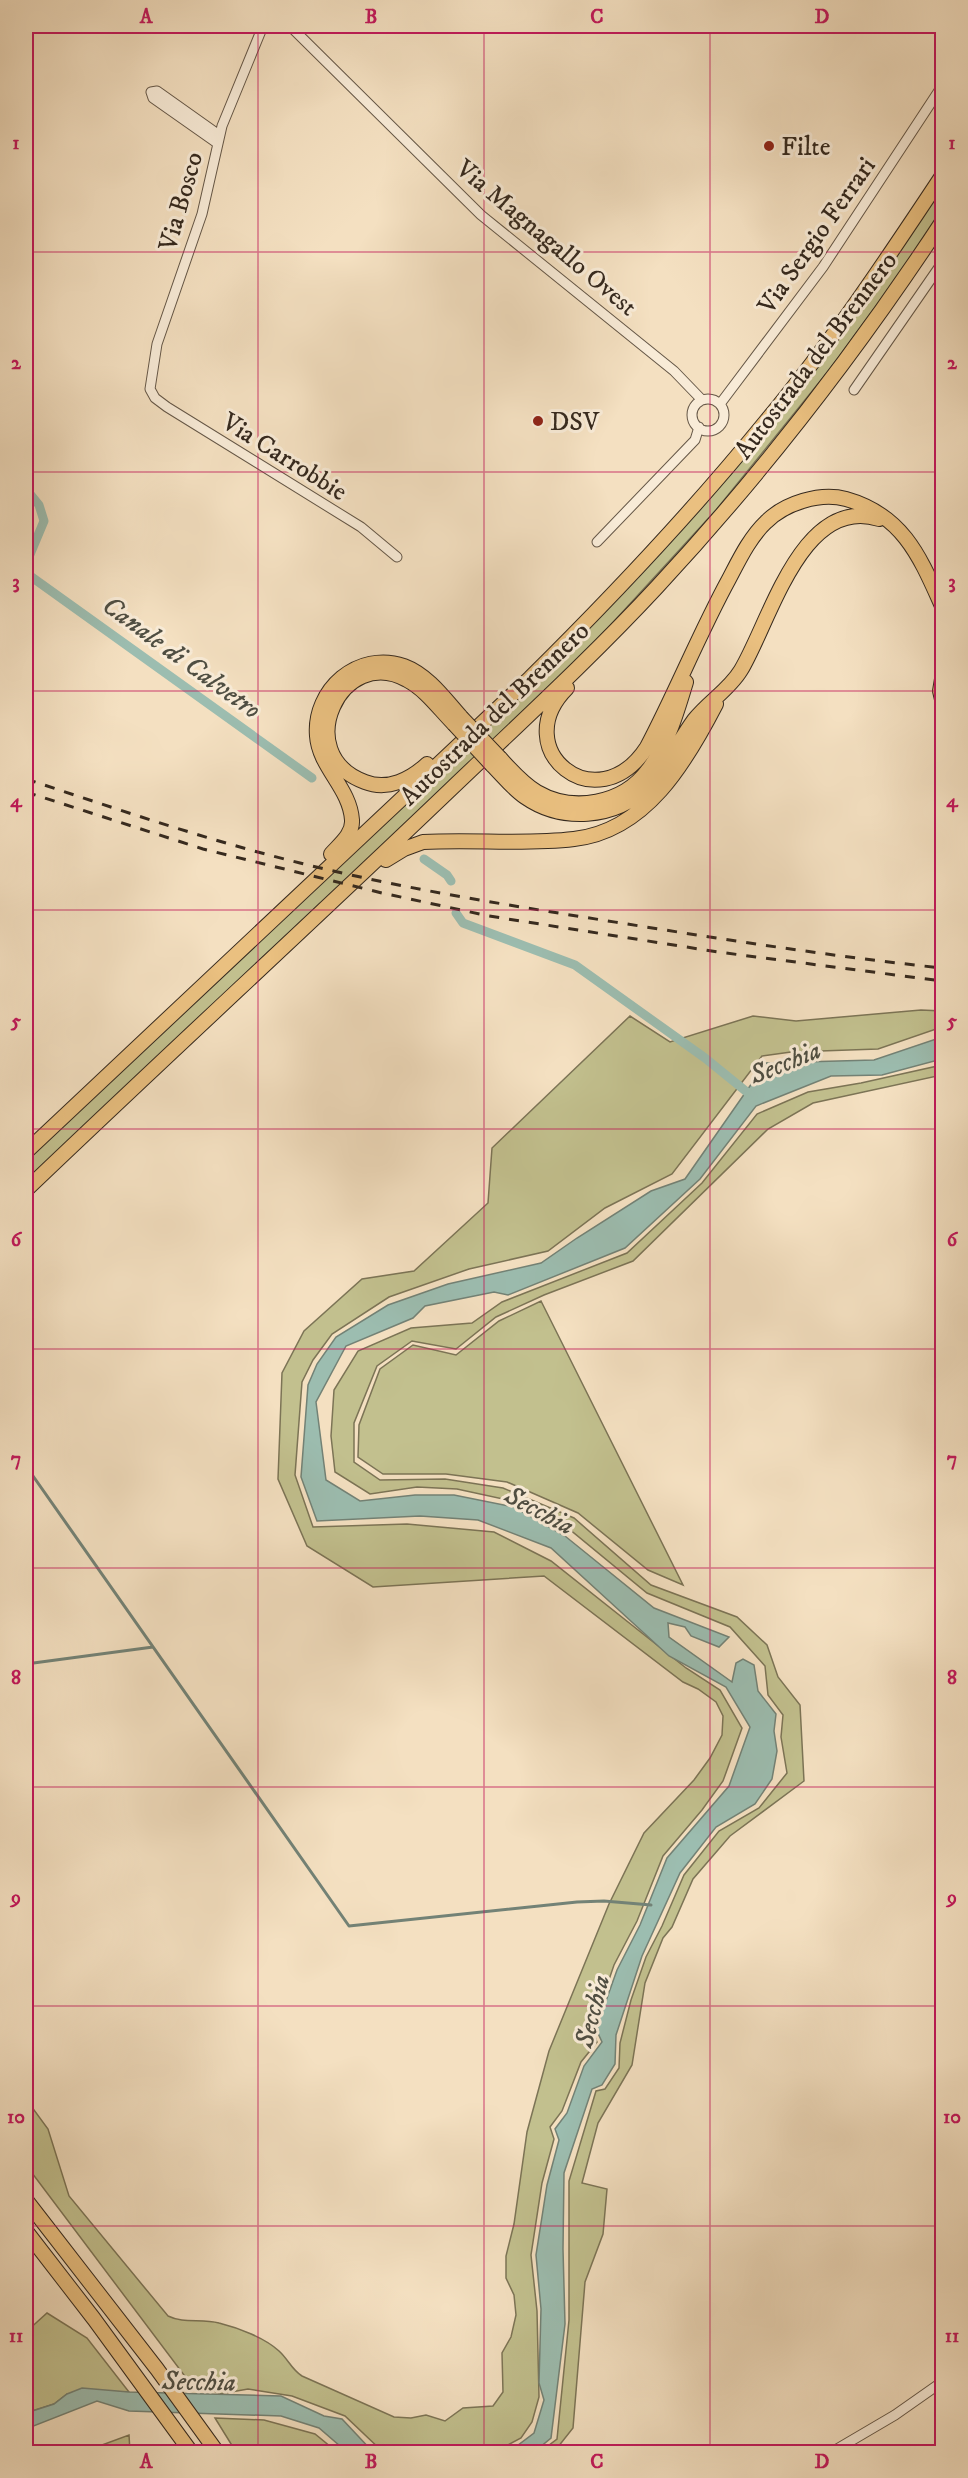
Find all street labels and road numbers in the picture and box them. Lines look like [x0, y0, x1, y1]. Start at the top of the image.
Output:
street label: Via Bosco [151, 148, 211, 256]
street label: Via Sergio Ferrari [750, 151, 884, 322]
street label: Via Magnagallo Ovest [448, 152, 643, 324]
street label: Autostrada del Brennero [727, 246, 905, 466]
street label: Via Carrobbie [215, 405, 353, 509]
street label: Autostrada del Brennero [393, 615, 597, 813]

